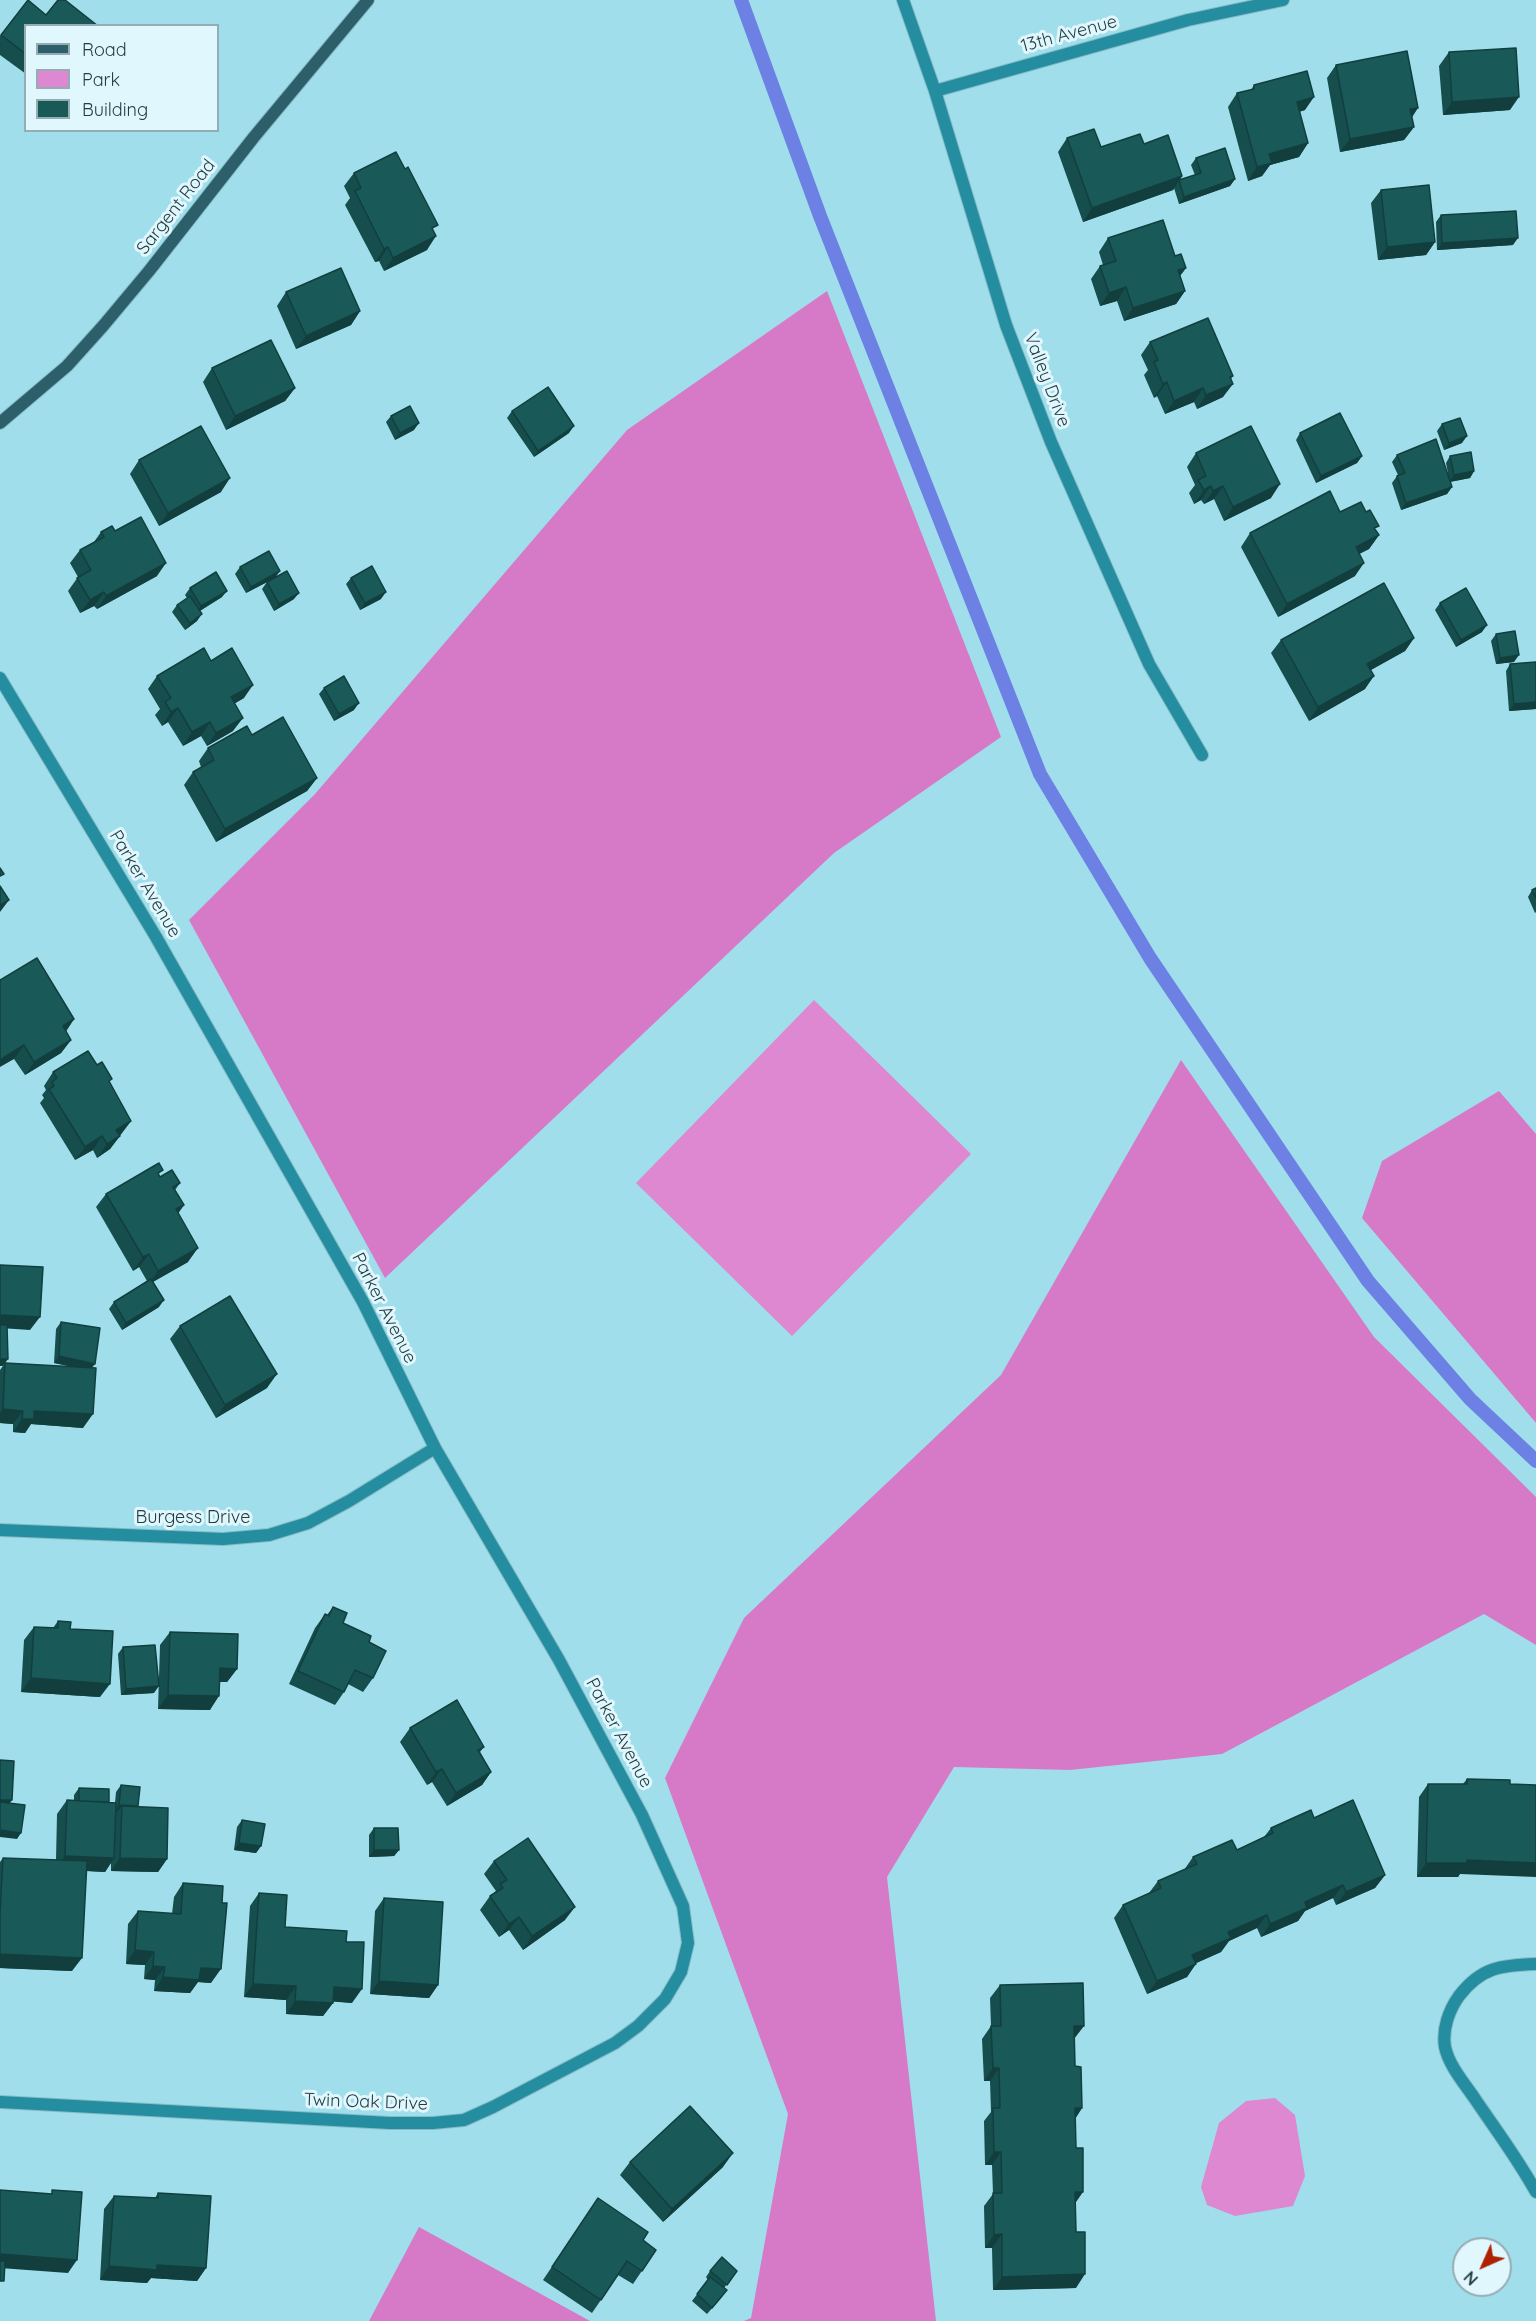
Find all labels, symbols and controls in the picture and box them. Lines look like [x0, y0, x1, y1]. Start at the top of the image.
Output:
street label: 13th Avenue [1018, 11, 1120, 57]
legend [24, 24, 219, 132]
text: Road [82, 38, 127, 61]
text: Park [82, 68, 120, 91]
text: Building [82, 98, 148, 121]
street label: Sargent Road [132, 155, 220, 259]
street label: Valley Drive [1019, 330, 1075, 430]
street label: Parker Avenue [105, 826, 185, 942]
street label: Parker Avenue [347, 1249, 421, 1367]
street label: Burgess Drive [136, 1507, 250, 1529]
street label: Parker Avenue [581, 1674, 657, 1792]
street label: Twin Oak Drive [304, 2089, 428, 2115]
north arrow [1452, 2237, 1512, 2297]
text: N [1459, 2267, 1482, 2290]

